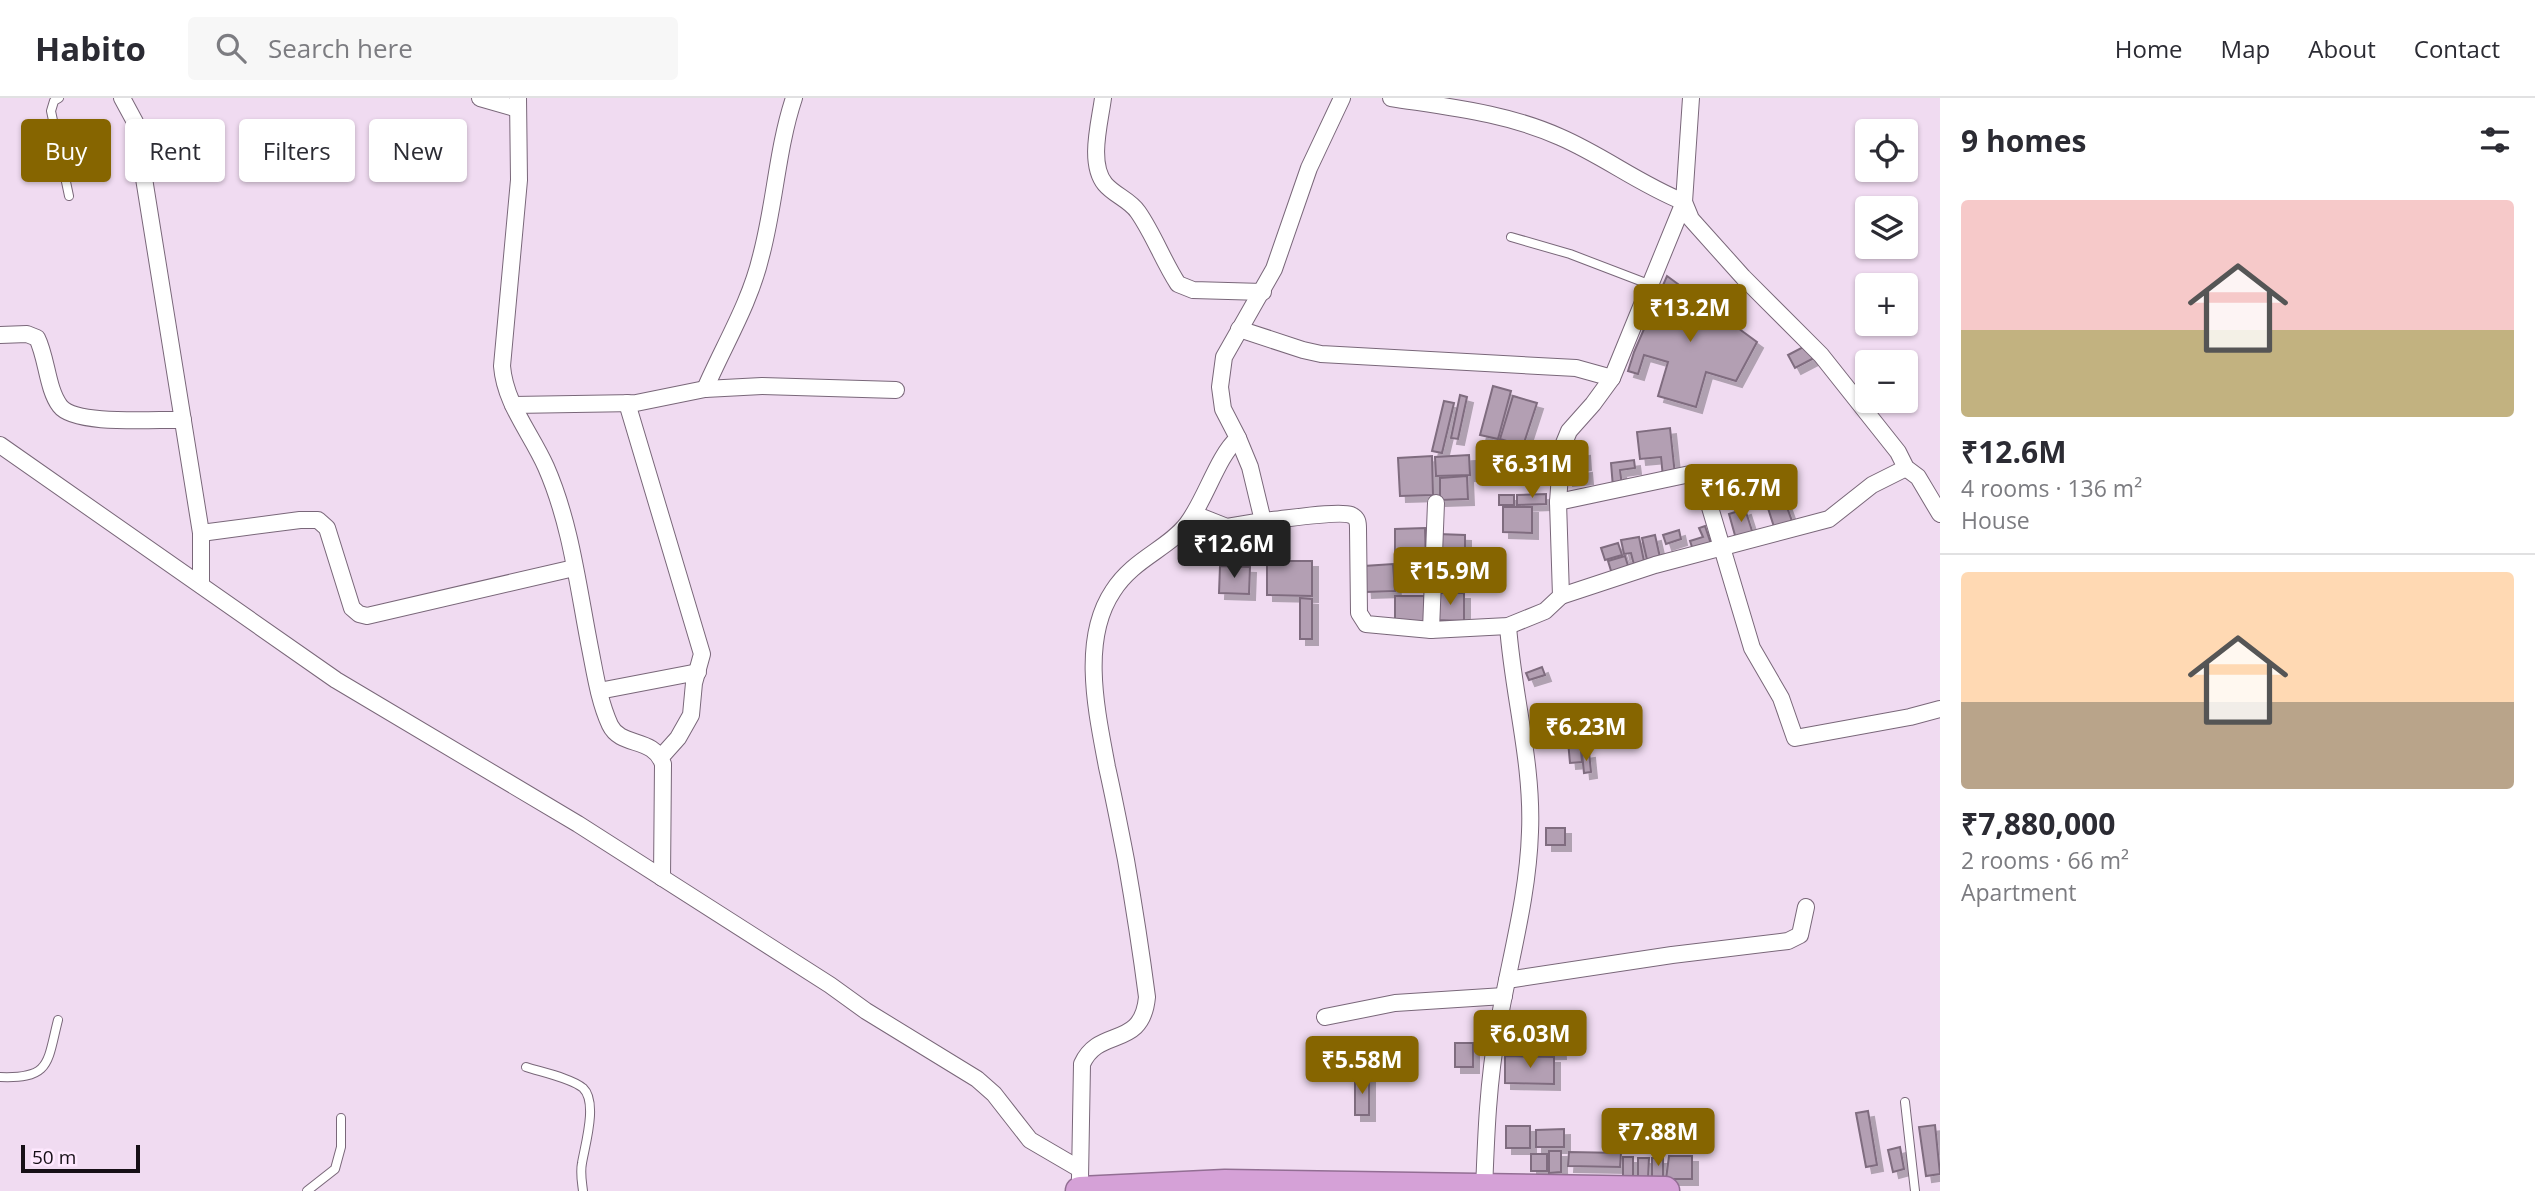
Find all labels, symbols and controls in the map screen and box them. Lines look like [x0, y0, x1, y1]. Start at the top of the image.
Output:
search box [188, 17, 678, 80]
text: Habito [35, 26, 146, 71]
icon: search [212, 29, 250, 67]
text: Search here [268, 30, 413, 66]
text: Home [2115, 32, 2183, 65]
text: Map [2221, 32, 2270, 65]
text: About [2308, 32, 2376, 65]
text: Contact [2414, 32, 2500, 65]
chip: Buy [21, 119, 111, 182]
chip: Rent [125, 119, 225, 182]
chip: Filters [239, 119, 355, 182]
chip: New [369, 119, 467, 182]
map controls [1855, 119, 1918, 413]
button: locate [1855, 119, 1918, 182]
text: 9 homes [1961, 120, 2086, 161]
icon: filters [2476, 121, 2514, 159]
button: layers [1855, 196, 1918, 259]
icon: home [2175, 245, 2301, 371]
button: + [1855, 273, 1918, 336]
pin: ₹13.2M [1633, 285, 1747, 344]
text: ₹13.2M [1650, 291, 1730, 323]
button: − [1855, 350, 1918, 413]
text: ₹12.6M [1961, 431, 2066, 472]
pin: ₹6.31M [1475, 440, 1589, 500]
text: ₹6.31M [1492, 447, 1572, 479]
pin: ₹16.7M [1684, 464, 1798, 524]
text: ₹16.7M [1701, 471, 1781, 503]
text: 4 rooms · 136 m² [1961, 472, 2142, 504]
text: House [1961, 504, 2030, 536]
pin: ₹12.6M [1177, 520, 1291, 580]
text: ₹12.6M [1194, 527, 1274, 559]
pin: ₹15.9M [1393, 547, 1507, 607]
text: ₹15.9M [1410, 554, 1490, 586]
icon: home [2175, 617, 2301, 743]
pin: ₹6.23M [1529, 704, 1643, 763]
text: ₹6.23M [1546, 710, 1626, 742]
text: ₹7,880,000 [1961, 803, 2115, 844]
text: 2 rooms · 66 m² [1961, 844, 2129, 876]
text: Apartment [1961, 876, 2077, 908]
pin: ₹6.03M [1473, 1010, 1587, 1070]
text: ₹6.03M [1490, 1017, 1570, 1049]
pin: ₹5.58M [1305, 1037, 1419, 1096]
text: ₹5.58M [1322, 1043, 1402, 1075]
pin: ₹7.88M [1601, 1108, 1715, 1168]
text: ₹7.88M [1618, 1115, 1698, 1147]
scale bar [21, 1142, 140, 1174]
text: 50 m [32, 1144, 76, 1170]

